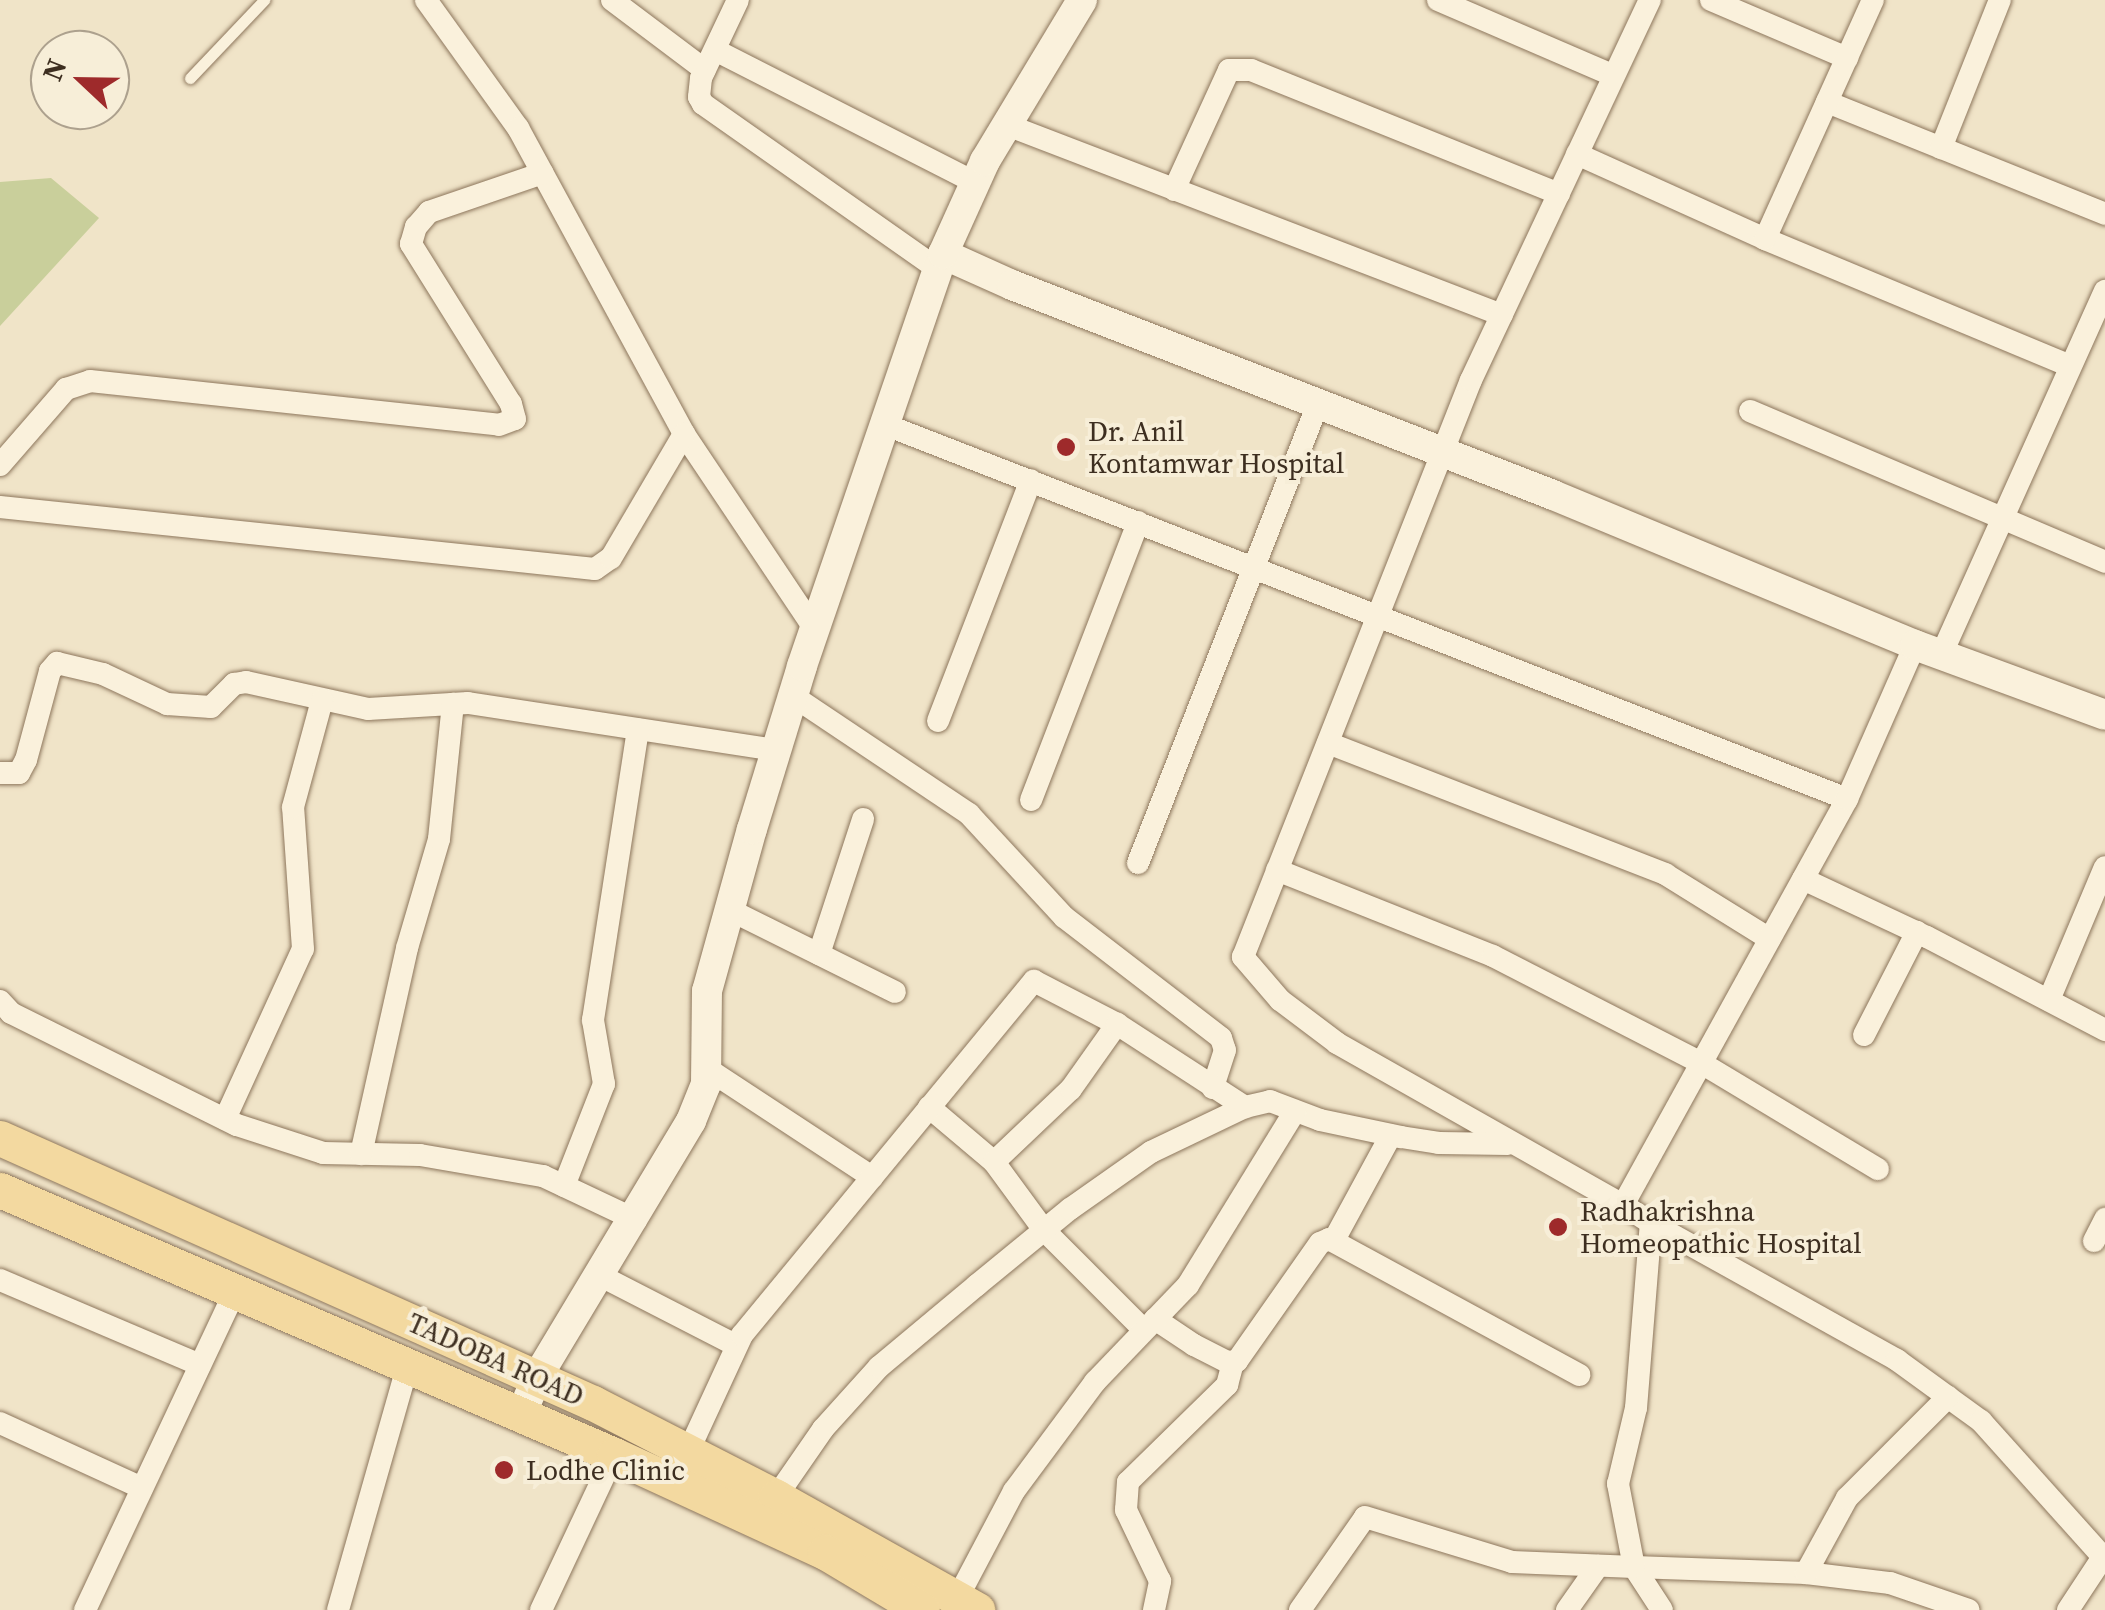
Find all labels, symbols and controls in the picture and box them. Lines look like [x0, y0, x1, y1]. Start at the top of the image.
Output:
north arrow [30, 30, 130, 130]
text: N [33, 53, 75, 86]
place label: Dr. Anil Kontamwar Hospital [1088, 414, 1344, 480]
marker: Dr. Anil Kontamwar Hospital [1053, 434, 1079, 460]
place label: Radhakrishna Homeopathic Hospital [1580, 1194, 1862, 1260]
marker: Radhakrishna Homeopathic Hospital [1545, 1214, 1571, 1240]
street label: TADOBA ROAD [403, 1305, 589, 1413]
place label: Lodhe Clinic [526, 1453, 685, 1487]
marker: Lodhe Clinic [491, 1457, 517, 1483]

